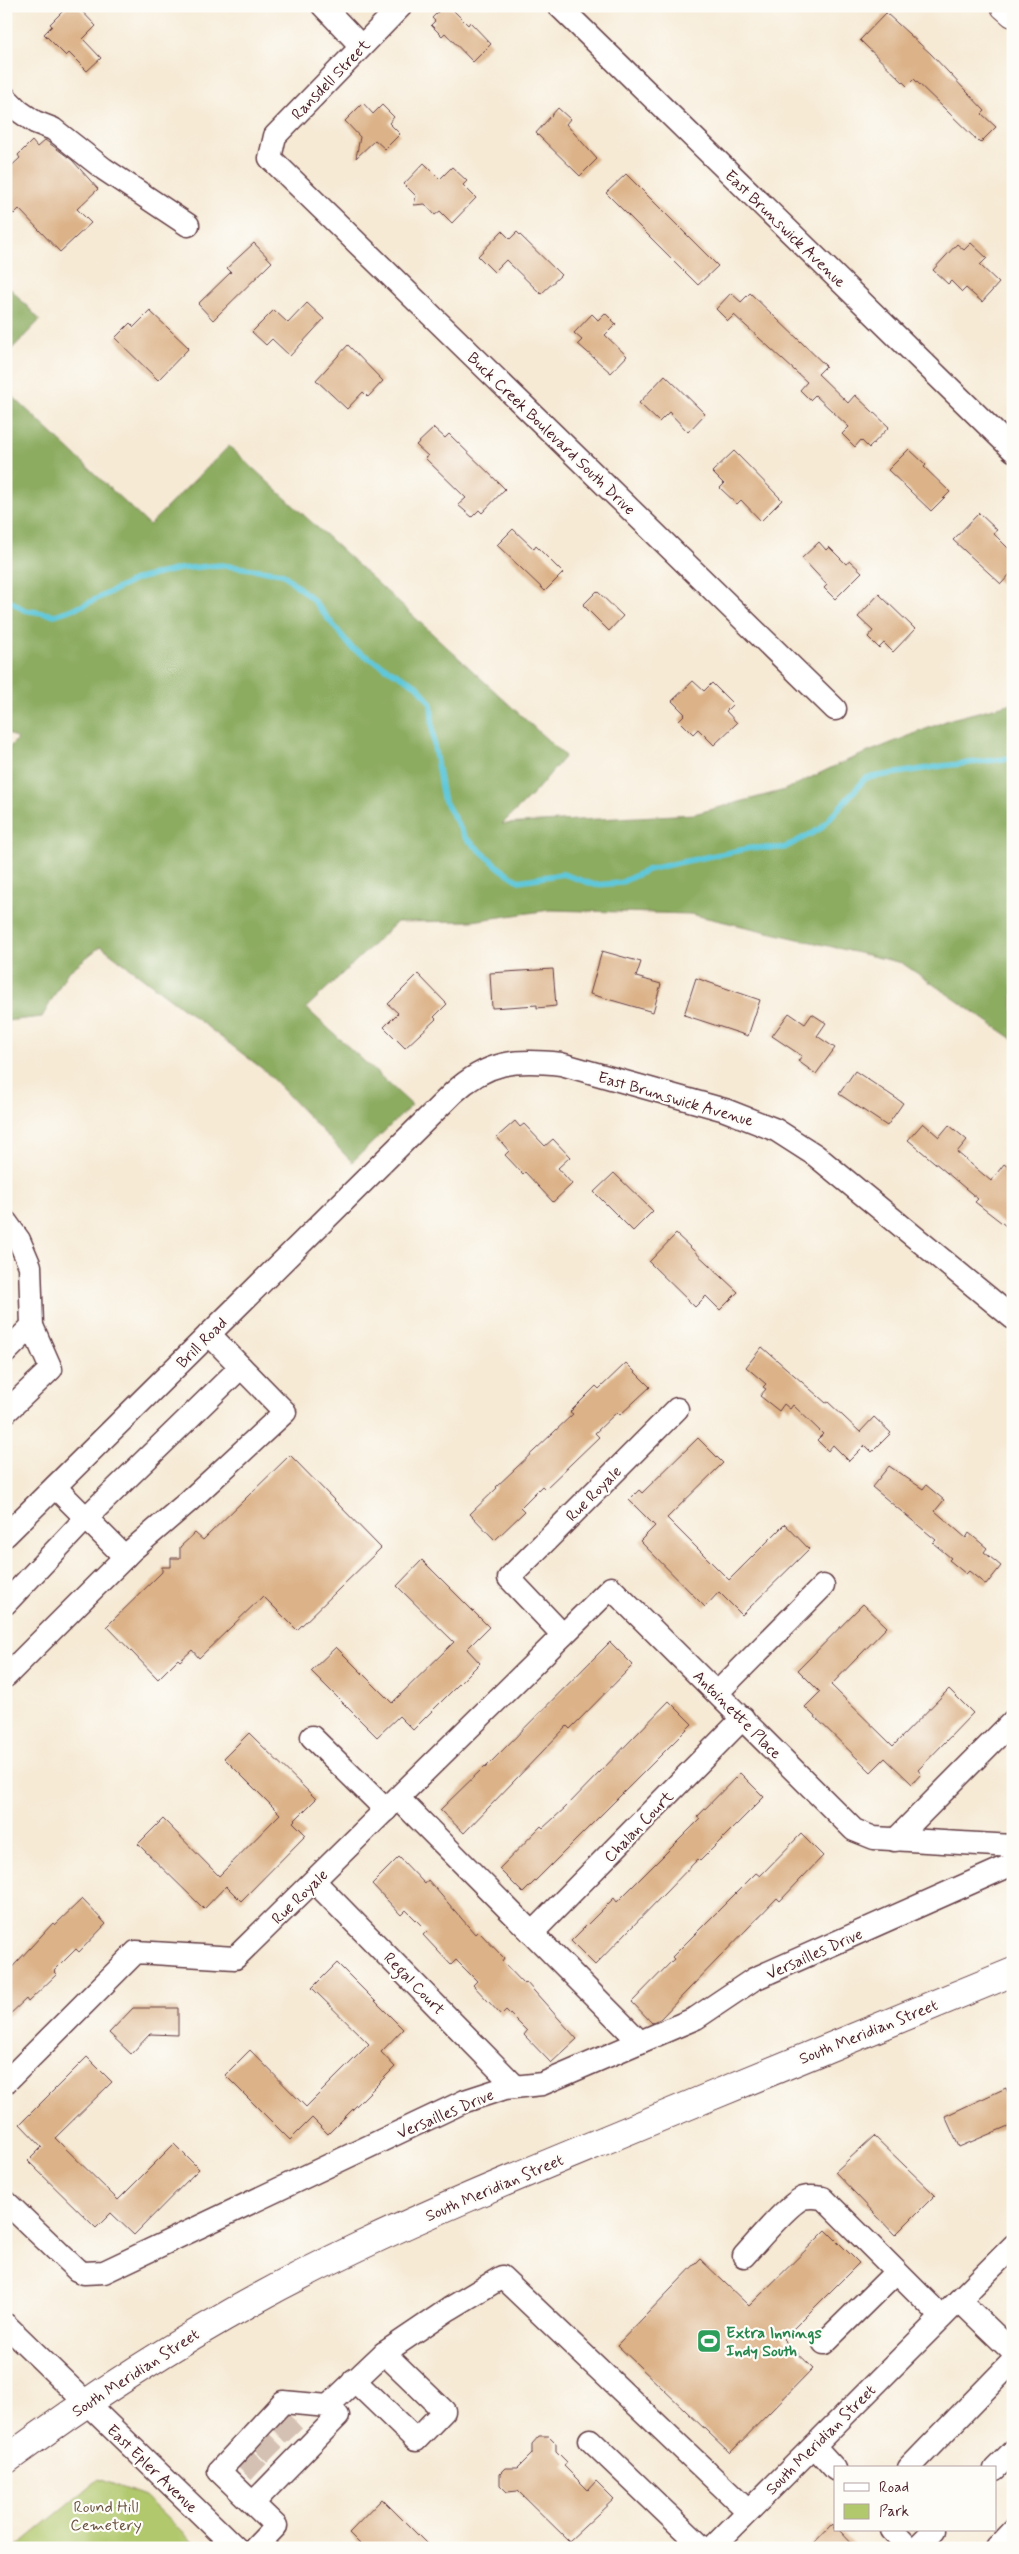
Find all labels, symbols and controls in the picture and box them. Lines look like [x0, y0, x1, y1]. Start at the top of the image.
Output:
street label: Ransdell Street [287, 35, 375, 125]
street label: East Brunswick Avenue [720, 166, 850, 293]
street label: Buck Creek Boulevard South Drive [462, 348, 639, 520]
street label: East Brunswick Avenue [595, 1067, 756, 1132]
street label: Brill Road [172, 1313, 232, 1373]
street label: Rue Royale [562, 1462, 627, 1527]
street label: Antoinette Place [688, 1666, 786, 1764]
street label: Chalan Court [600, 1786, 679, 1867]
street label: Rue Royale [267, 1865, 333, 1929]
street label: Versailles Drive [763, 1924, 866, 1985]
street label: Regal Court [378, 1948, 449, 2021]
street label: South Meridian Street [796, 1995, 941, 2070]
street label: Versailles Drive [394, 2085, 497, 2144]
street label: South Meridian Street [422, 2150, 567, 2227]
place label: Extra Innings Indy South [726, 2323, 822, 2362]
street label: South Meridian Street [68, 2324, 204, 2422]
sports icon: Extra Innings Indy South [696, 2328, 722, 2354]
street label: South Meridian Street [761, 2380, 881, 2500]
street label: East Epler Avenue [102, 2420, 202, 2518]
legend [834, 2466, 996, 2532]
text: Road [879, 2478, 909, 2498]
park label: Round Hill Cemetery [70, 2497, 142, 2536]
text: Park [879, 2502, 909, 2522]

